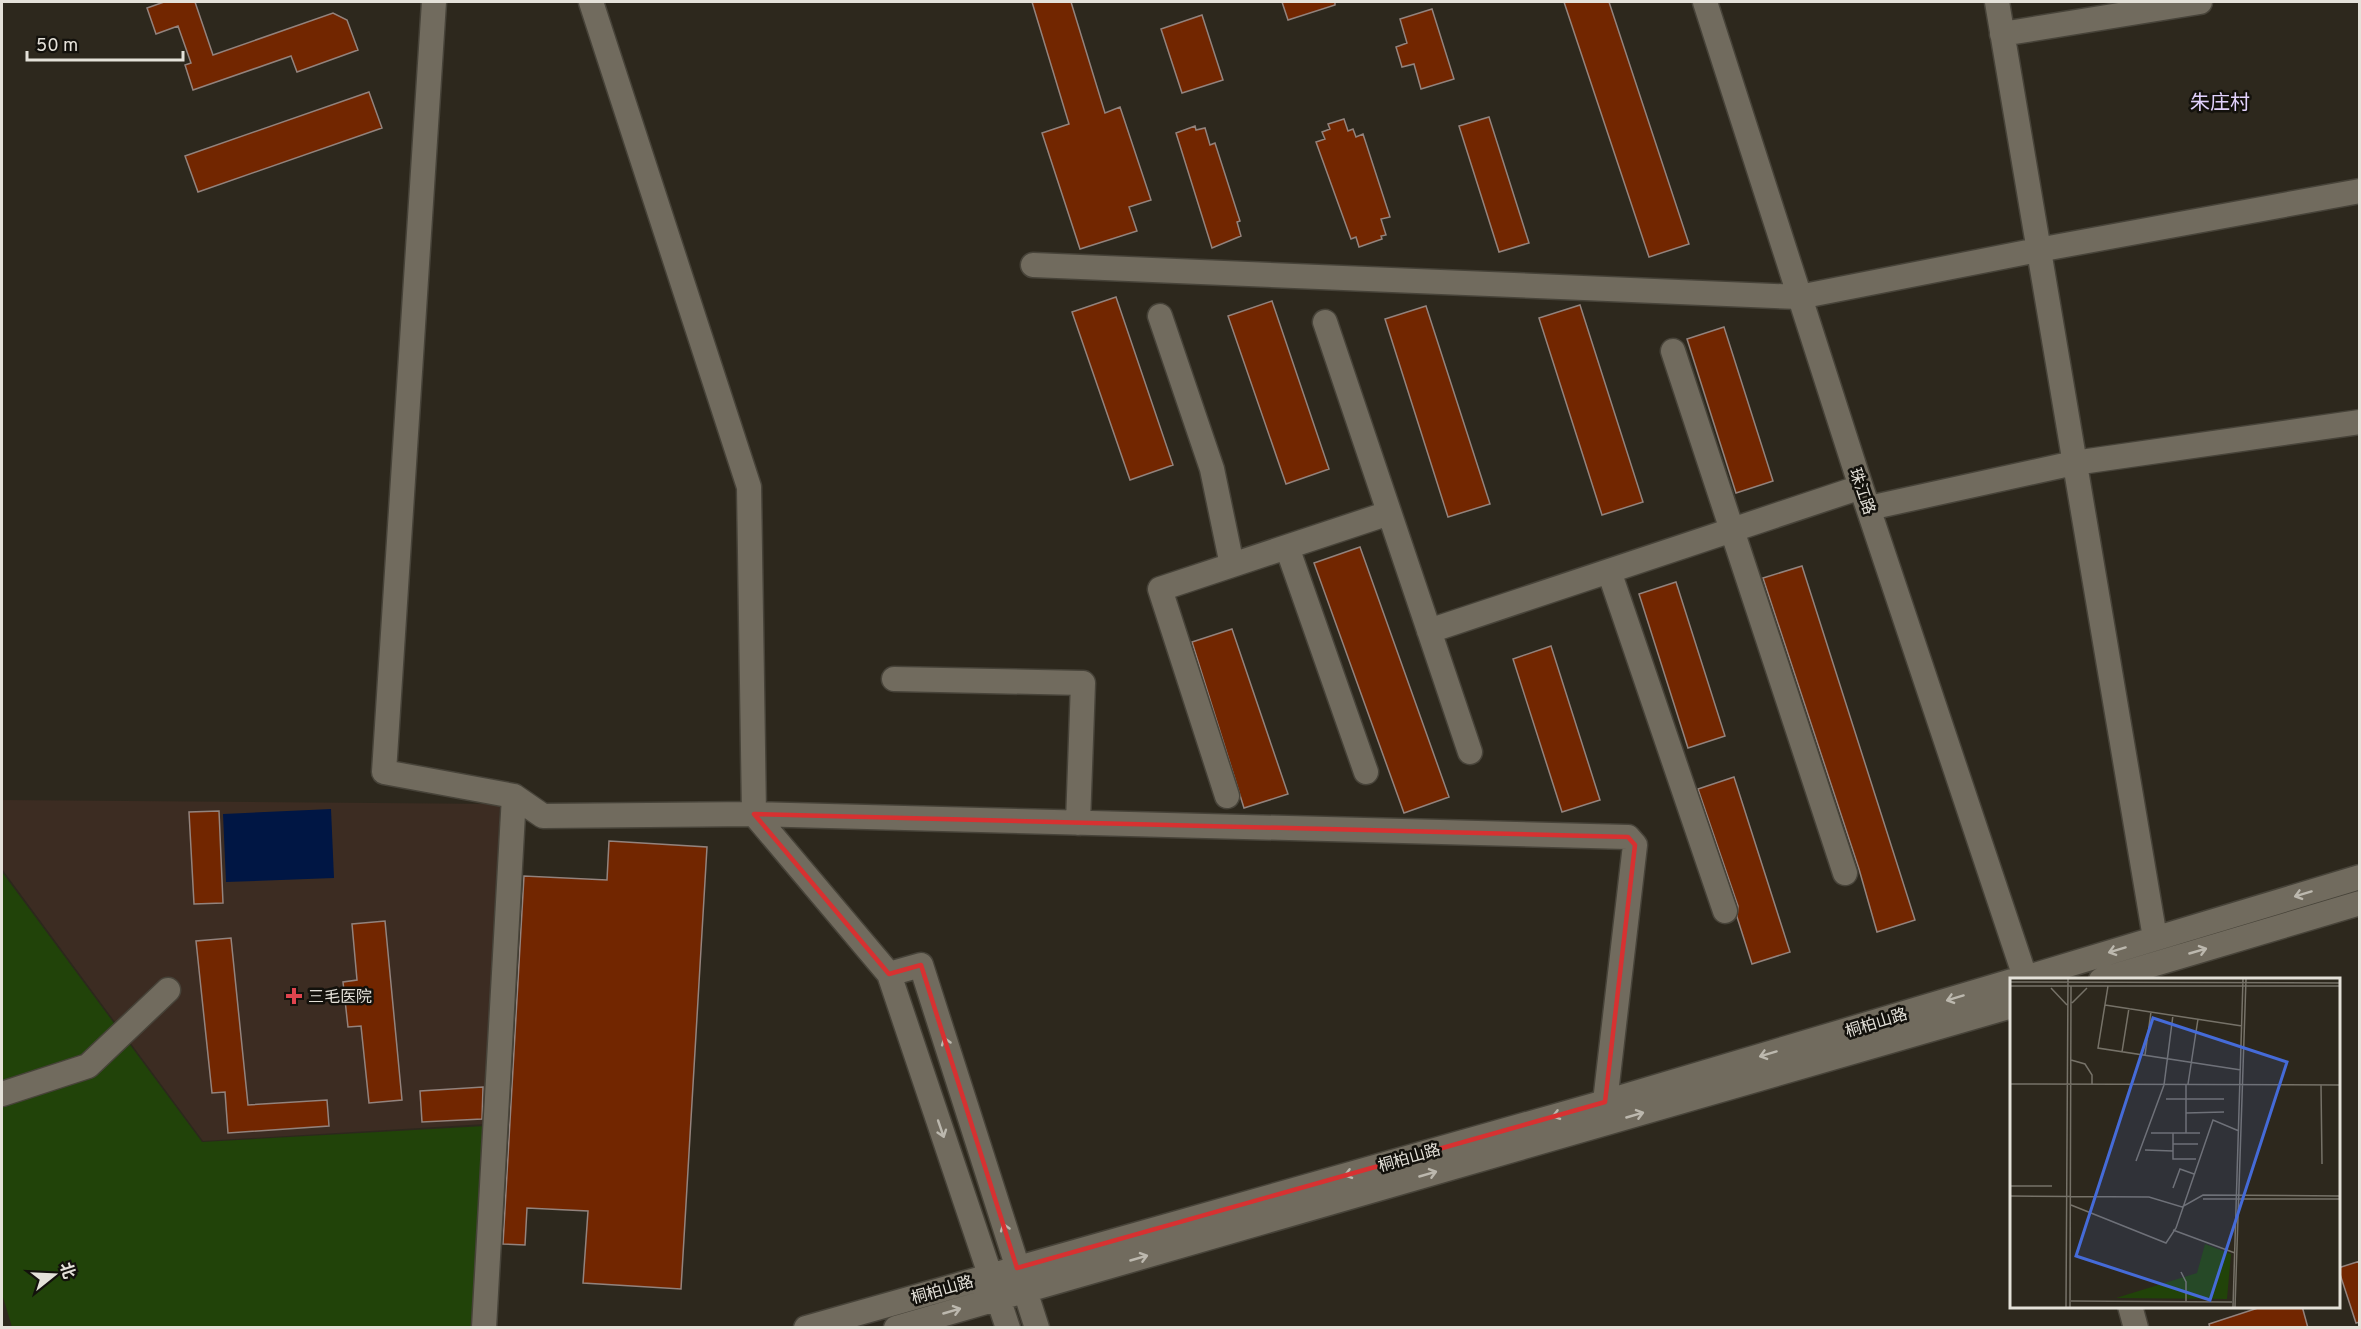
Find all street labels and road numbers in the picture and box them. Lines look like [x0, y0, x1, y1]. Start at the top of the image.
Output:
street label: 珠江路 [1844, 466, 1878, 518]
street label: 桐柏山路 [1843, 1005, 1910, 1043]
street label: 桐柏山路 [1376, 1140, 1443, 1177]
street label: 桐柏山路 [909, 1272, 976, 1309]

